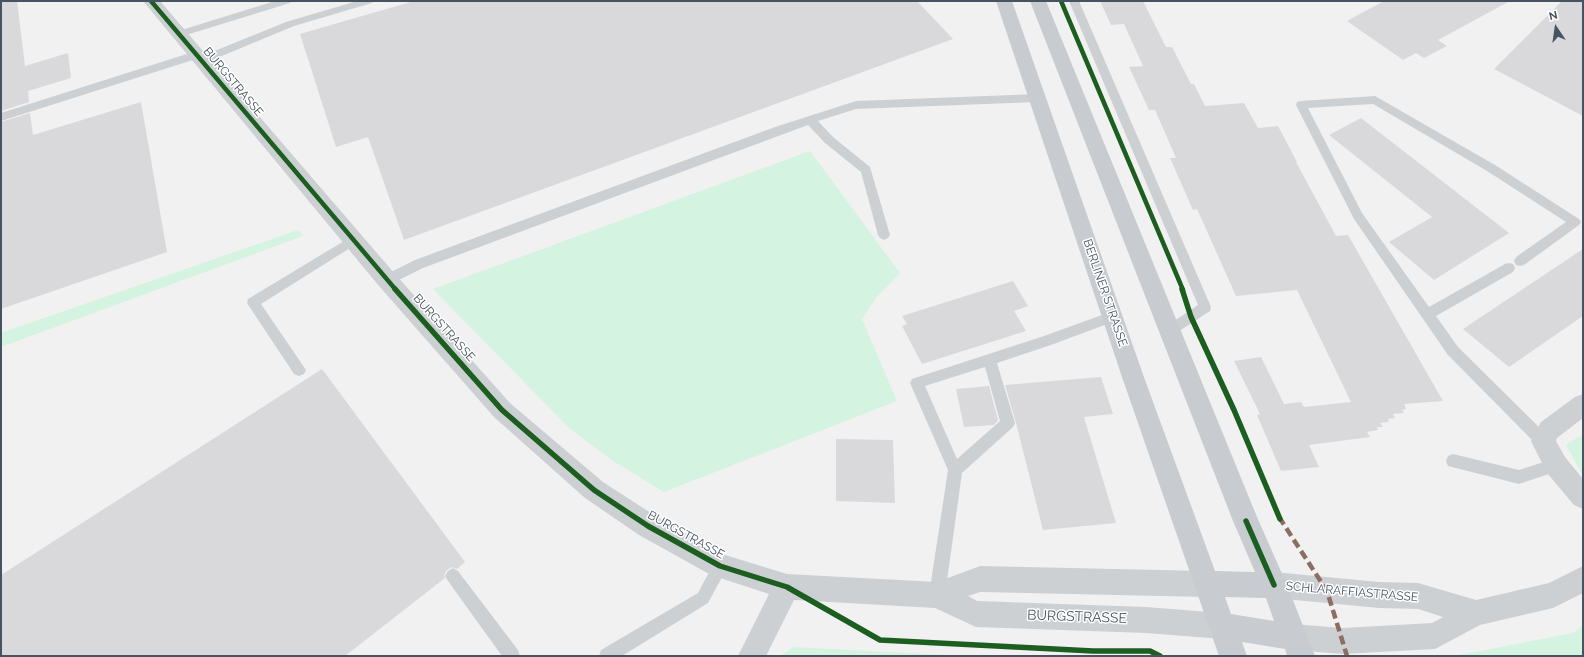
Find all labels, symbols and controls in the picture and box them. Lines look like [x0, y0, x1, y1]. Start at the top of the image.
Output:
north arrow [1536, 8, 1576, 48]
text: N [1548, 9, 1559, 23]
street label: BURGSTRASSE [200, 45, 266, 119]
street label: BERLINER STRASSE [1080, 237, 1130, 349]
street label: BURGSTRASSE [410, 291, 478, 365]
street label: BURGSTRASSE [645, 508, 727, 562]
street label: SCHLARAFFIASTRASSE [1285, 579, 1419, 605]
street label: BURGSTRASSE [1027, 607, 1127, 627]

